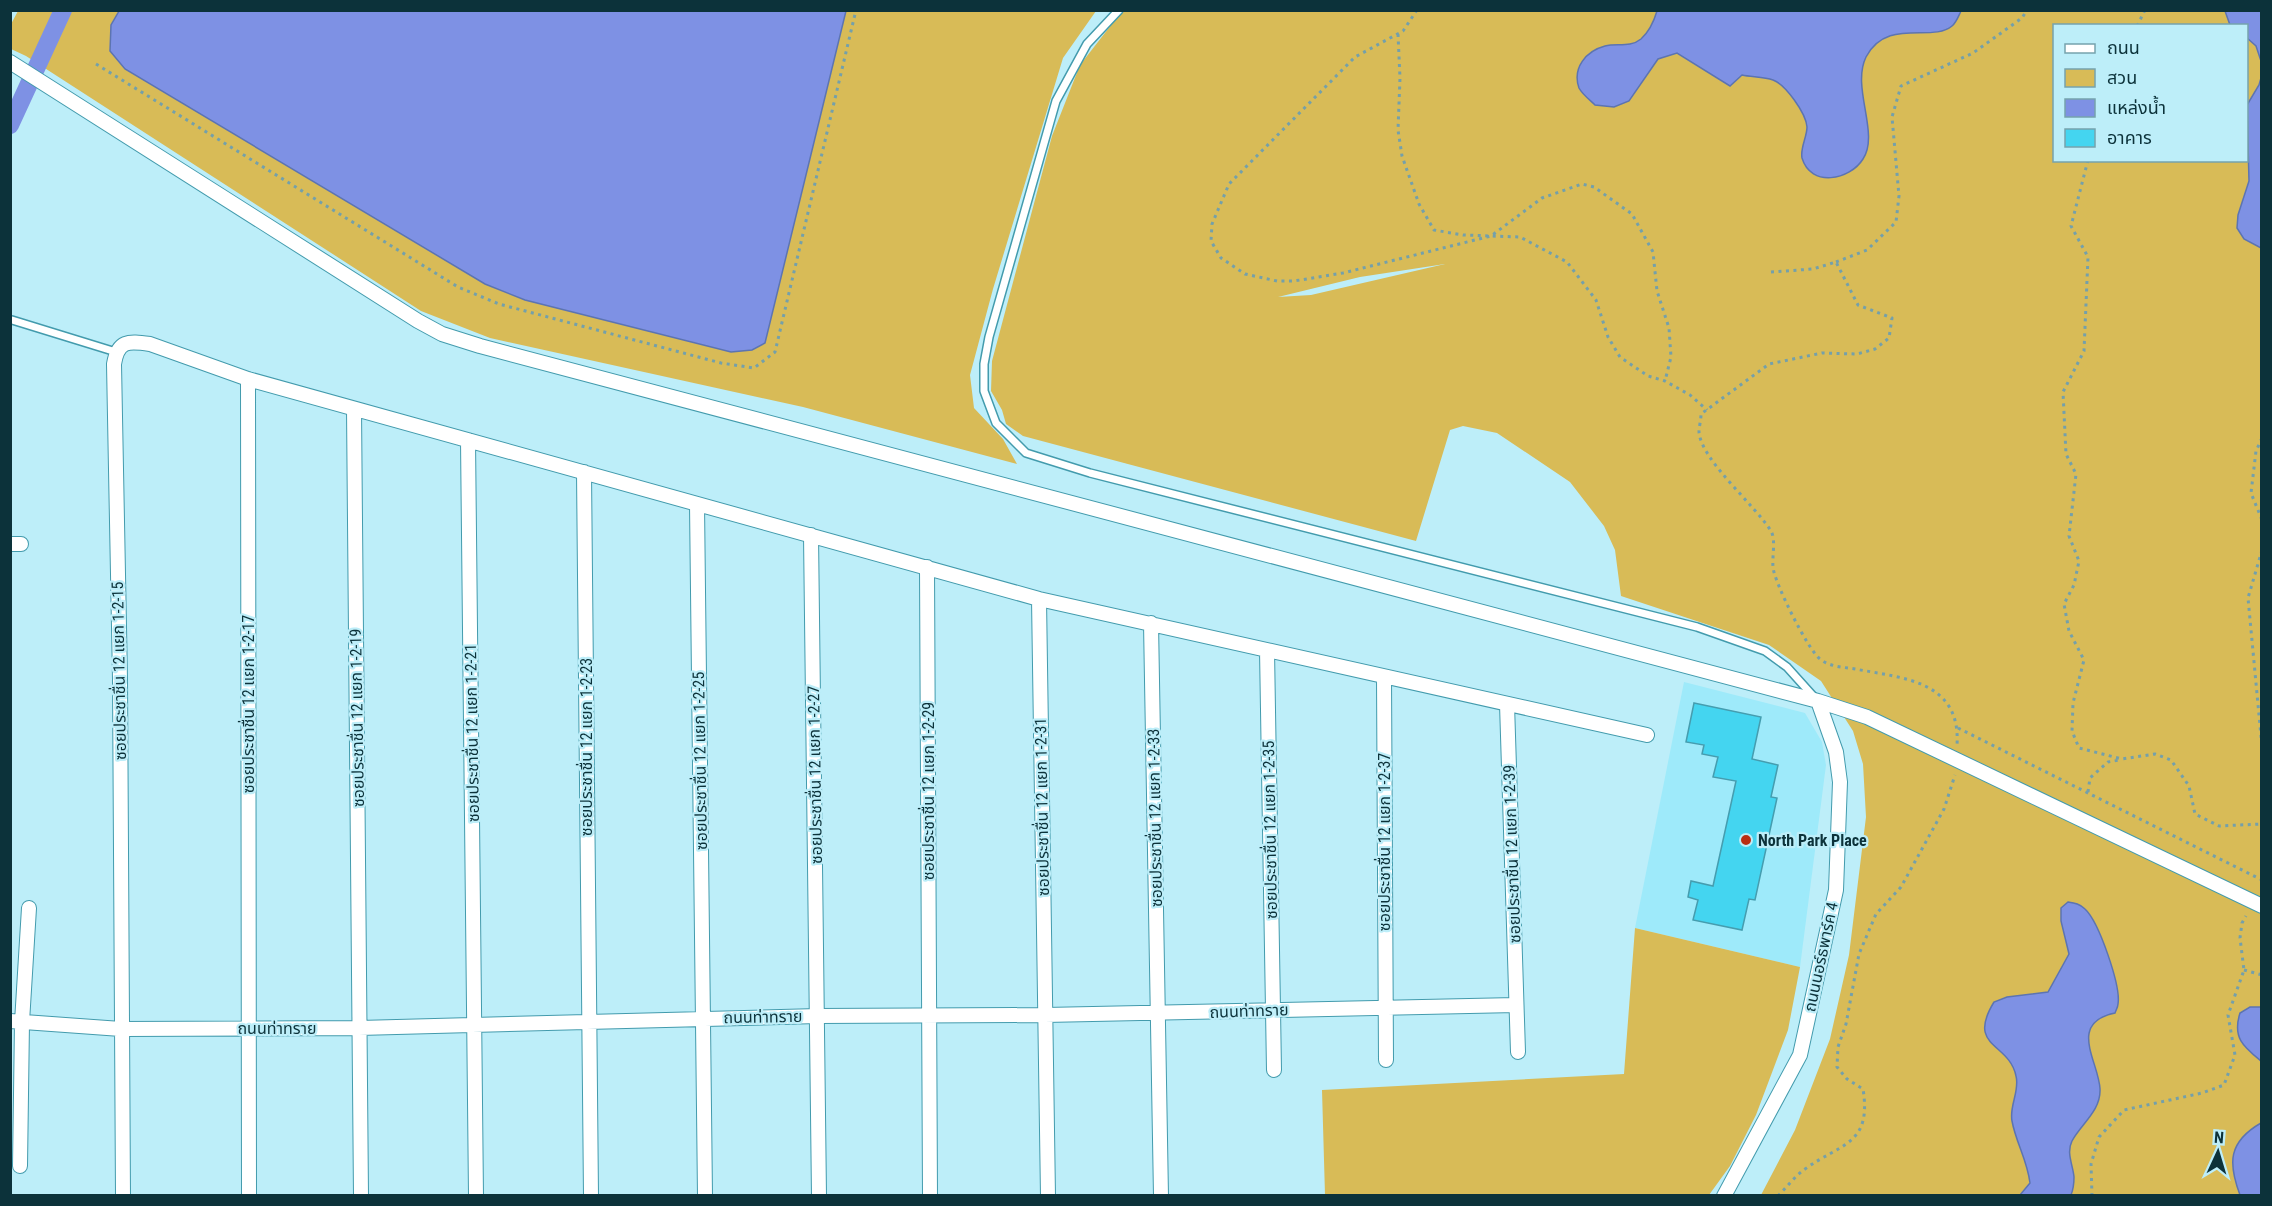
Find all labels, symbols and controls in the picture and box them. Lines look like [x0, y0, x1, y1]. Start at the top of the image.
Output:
legend [2053, 24, 2248, 162]
text: ถนน [2107, 37, 2140, 58]
text: สวน [2107, 67, 2137, 88]
text: แหล่งน้ำ [2107, 95, 2166, 118]
text: อาคาร [2107, 127, 2152, 148]
street label: ซอยประชาชื่น 12 แยก 1-2-15 [106, 582, 130, 760]
street label: ซอยประชาชื่น 12 แยก 1-2-17 [237, 615, 258, 793]
street label: ซอยประชาชื่น 12 แยก 1-2-19 [344, 629, 368, 807]
street label: ซอยประชาชื่น 12 แยก 1-2-21 [459, 644, 483, 822]
street label: ซอยประชาชื่น 12 แยก 1-2-23 [575, 658, 596, 836]
street label: ซอยประชาชื่น 12 แยก 1-2-25 [687, 672, 711, 850]
street label: ซอยประชาชื่น 12 แยก 1-2-27 [802, 686, 826, 864]
street label: ซอยประชาชื่น 12 แยก 1-2-29 [917, 702, 938, 880]
street label: ซอยประชาชื่น 12 แยก 1-2-31 [1029, 718, 1053, 896]
street label: ซอยประชาชื่น 12 แยก 1-2-33 [1142, 729, 1166, 907]
street label: ซอยประชาชื่น 12 แยก 1-2-35 [1257, 741, 1281, 919]
street label: ซอยประชาชื่น 12 แยก 1-2-37 [1373, 753, 1394, 931]
street label: ซอยประชาชื่น 12 แยก 1-2-39 [1497, 764, 1525, 944]
place label: North Park Place [1758, 831, 1867, 850]
marker: North Park Place [1739, 833, 1753, 847]
street label: ถนนนอร์ธพาร์ค 4 [1800, 900, 1842, 1014]
street label: ถนนท่าทราย [1209, 1000, 1289, 1022]
street label: ถนนท่าทราย [723, 1007, 803, 1027]
street label: ถนนท่าทราย [237, 1019, 317, 1038]
north arrow [2188, 1122, 2248, 1182]
text: N [2213, 1128, 2225, 1147]

